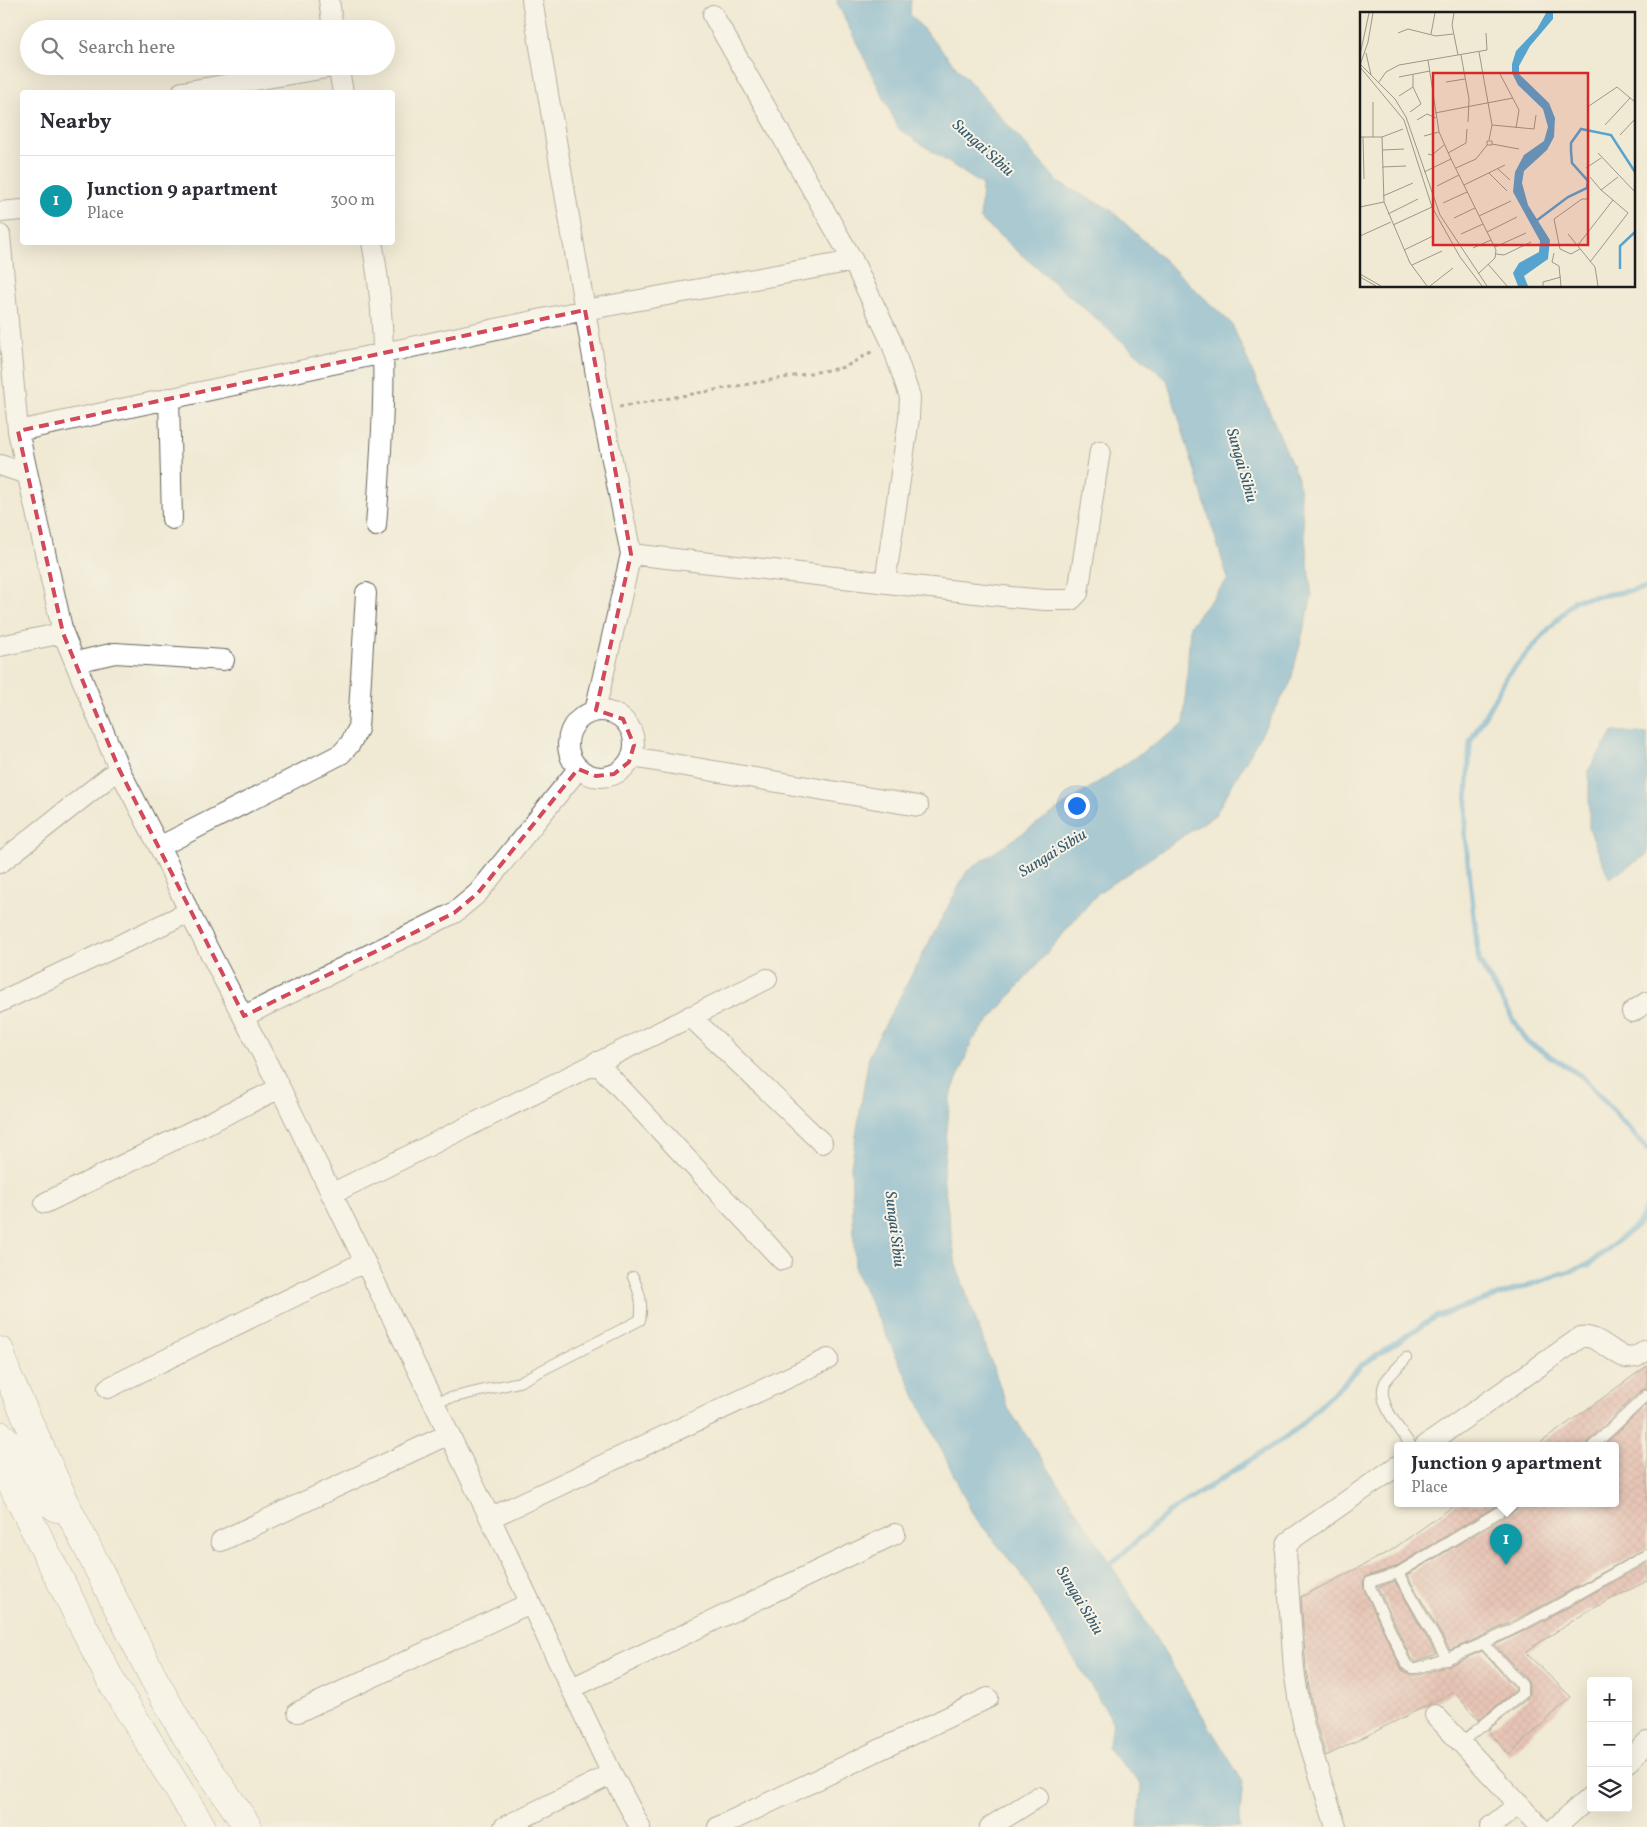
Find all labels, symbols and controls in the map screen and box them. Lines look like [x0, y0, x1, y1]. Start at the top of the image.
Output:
inset map [1360, 12, 1634, 288]
search box [20, 20, 395, 75]
icon: search [38, 34, 66, 62]
text: Search here [78, 35, 175, 61]
text: Nearby [40, 108, 111, 137]
water label: Sungai Sibiu [947, 115, 1018, 182]
text: Junction 9 apartment [87, 177, 278, 203]
text: 1 [53, 190, 59, 212]
text: 300 m [330, 190, 375, 212]
text: Place [87, 203, 124, 225]
water label: Sungai Sibiu [1220, 426, 1262, 505]
your location [1064, 793, 1090, 819]
water label: Sungai Sibiu [1015, 824, 1091, 883]
water label: Sungai Sibiu [878, 1190, 910, 1268]
popup [1394, 1442, 1619, 1507]
text: Junction 9 apartment [1411, 1451, 1602, 1477]
text: Place [1411, 1477, 1448, 1499]
pin: 1 [1490, 1524, 1522, 1565]
water label: Sungai Sibiu [1050, 1563, 1108, 1639]
map controls [1587, 1677, 1632, 1812]
button: + [1587, 1677, 1632, 1722]
button: − [1587, 1722, 1632, 1767]
button: layers [1587, 1767, 1632, 1812]

